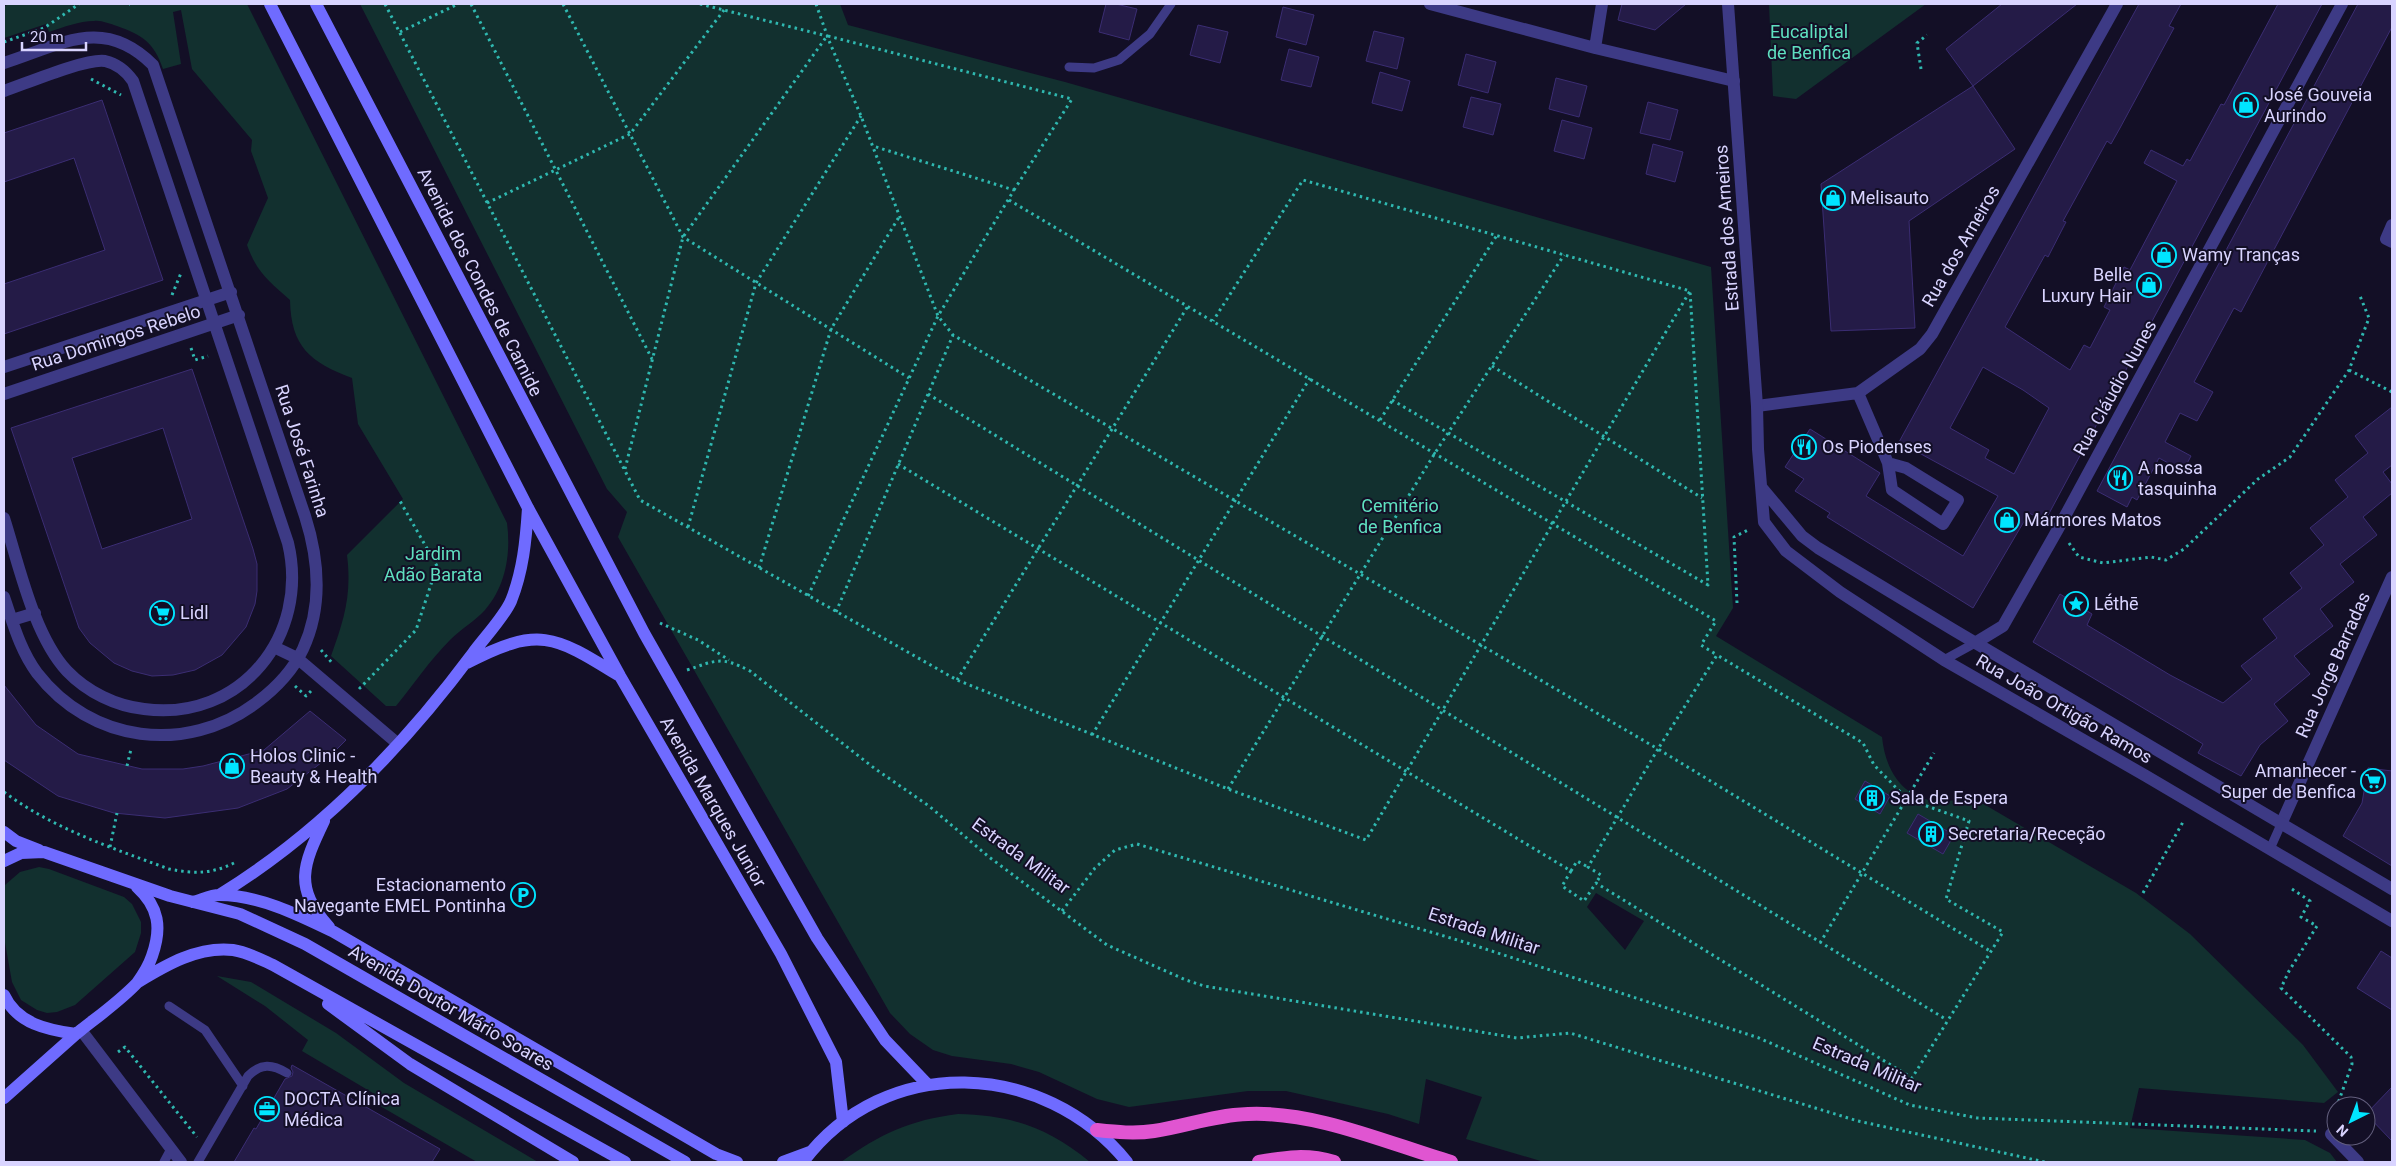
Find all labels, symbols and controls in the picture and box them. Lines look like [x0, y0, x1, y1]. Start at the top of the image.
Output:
scale bar [22, 20, 86, 52]
park label: Eucaliptal de Benfica [1767, 21, 1851, 63]
text: 20 m [30, 28, 64, 46]
place label: José Gouveia Aurindo [2264, 84, 2372, 126]
shop icon: José Gouveia Aurindo [2233, 92, 2259, 118]
street label: Estrada dos Arneiros [1710, 144, 1743, 312]
street label: Avenida dos Condes de Carnide [414, 164, 547, 399]
street label: Rua dos Arneiros [1917, 181, 2004, 310]
shop icon: Melisauto [1820, 185, 1846, 211]
place label: Melisauto [1850, 187, 1929, 208]
shop icon: Wamy Tranças [2151, 242, 2177, 268]
place label: Wamy Tranças [2182, 244, 2300, 265]
place label: Belle Luxury Hair [2042, 264, 2132, 306]
shop icon: Belle Luxury Hair [2136, 272, 2162, 298]
street label: Rua Domingos Rebelo [29, 300, 203, 375]
street label: Rua Cláudio Nunes [2069, 316, 2161, 459]
street label: Rua José Farinha [271, 382, 334, 520]
restaurant icon: Os Piodenses [1791, 434, 1817, 460]
place label: Os Piodenses [1822, 436, 1932, 457]
place label: A nossa tasquinha [2138, 457, 2217, 499]
restaurant icon: A nossa tasquinha [2107, 465, 2133, 491]
park label: Cemitério de Benfica [1358, 495, 1442, 537]
shop icon: Mármores Matos [1994, 507, 2020, 533]
place label: Mármores Matos [2024, 509, 2162, 530]
park label: Jardim Adão Barata [384, 543, 482, 585]
street label: Rua Jorge Barradas [2291, 589, 2374, 741]
place icon: Lḗthē [2063, 591, 2089, 617]
place label: Lḗthē [2094, 593, 2139, 614]
supermarket icon: Lidl [149, 600, 175, 626]
place label: Lidl [180, 602, 209, 623]
street label: Rua João Ortigão Ramos [1972, 649, 2156, 768]
street label: Avenida Marques Junior [656, 713, 771, 891]
place label: Holos Clinic - Beauty & Health [250, 745, 377, 787]
shop icon: Holos Clinic - Beauty & Health [219, 753, 245, 779]
place label: Amanhecer - Super de Benfica [2221, 760, 2356, 802]
supermarket icon: Amanhecer - Super de Benfica [2360, 768, 2386, 794]
building icon: Sala de Espera [1859, 785, 1885, 811]
place label: Sala de Espera [1890, 787, 2008, 808]
street label: Estrada Militar [968, 813, 1074, 898]
building icon: Secretaria/Receção [1918, 821, 1944, 847]
place label: Secretaria/Receção [1948, 823, 2106, 844]
place label: Estacionamento Navegante EMEL Pontinha [294, 874, 506, 916]
parking icon: Estacionamento Navegante EMEL Pontinha [510, 882, 536, 908]
street label: Estrada Militar [1426, 903, 1543, 958]
street label: Avenida Doutor Mário Soares [345, 940, 557, 1075]
street label: Estrada Militar [1810, 1032, 1925, 1097]
place label: DOCTA Clínica Médica [284, 1088, 400, 1130]
office icon: DOCTA Clínica Médica [254, 1096, 280, 1122]
north arrow [2326, 1096, 2376, 1146]
text: N [2333, 1121, 2351, 1140]

